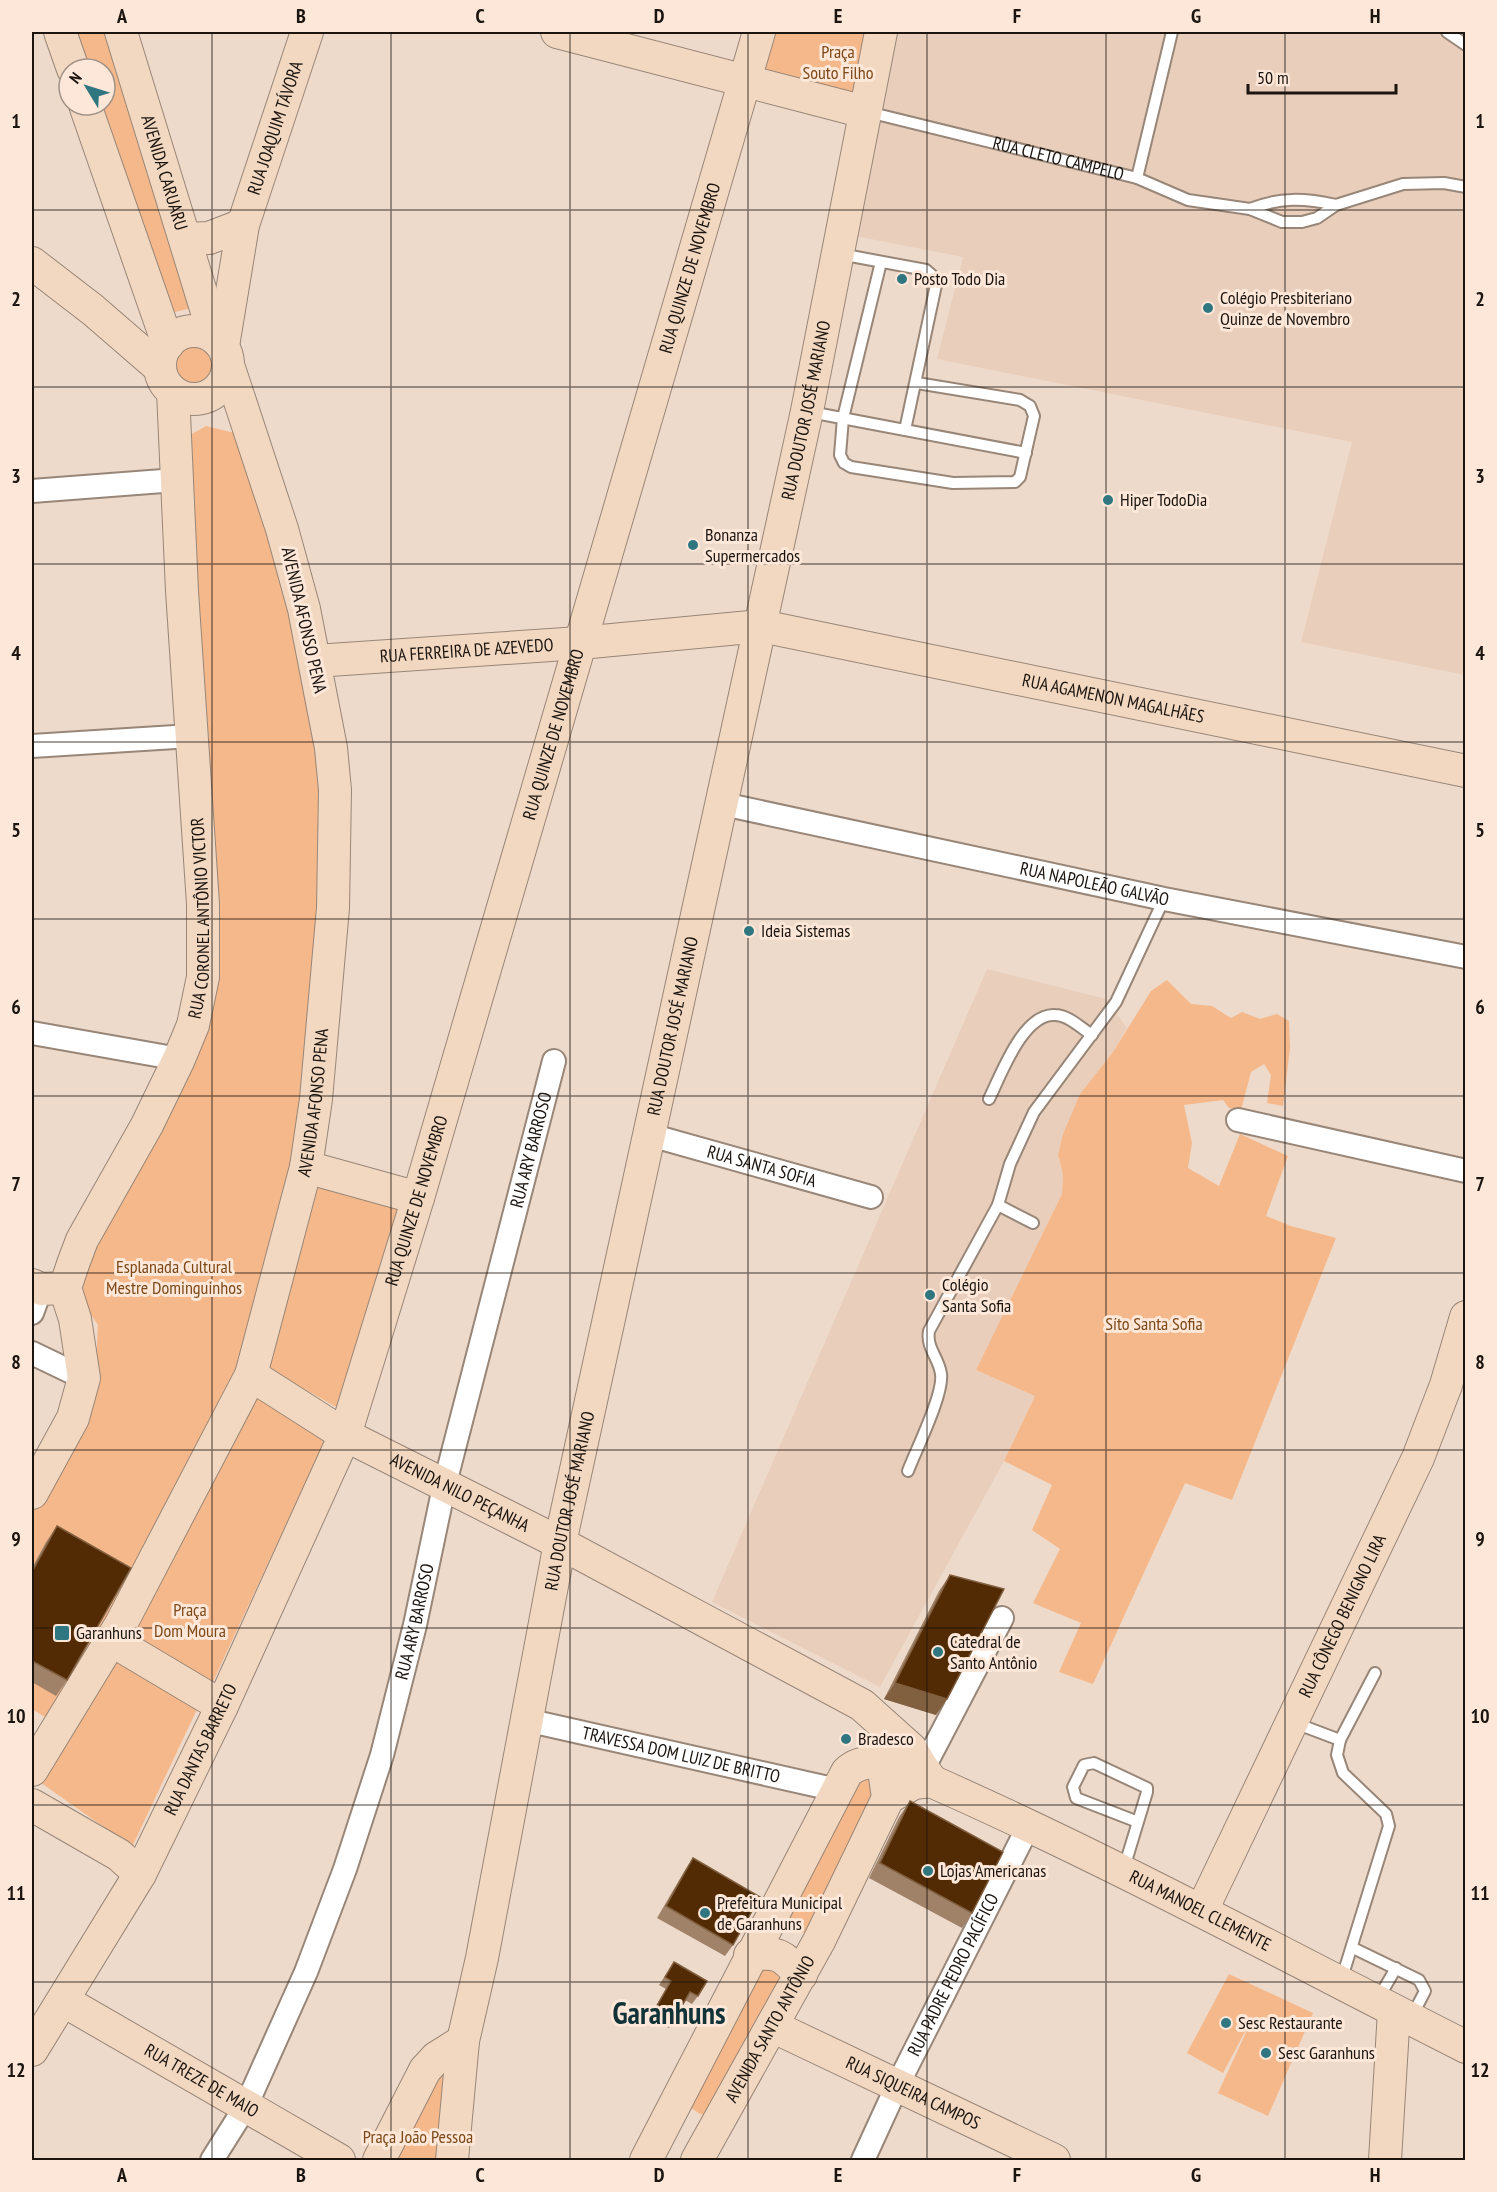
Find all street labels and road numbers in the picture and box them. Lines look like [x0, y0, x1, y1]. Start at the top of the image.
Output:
street label: RUA JOAQUIM TÁVORA [242, 57, 308, 198]
street label: AVENIDA CARUARU [136, 112, 193, 233]
street label: RUA CLETO CAMPELO [990, 131, 1127, 185]
street label: RUA QUINZE DE NOVEMBRO [654, 180, 725, 356]
street label: RUA DOUTOR JOSÉ MARIANO [776, 318, 835, 502]
street label: AVENIDA AFONSO PENA [277, 545, 333, 696]
street label: RUA FERREIRA DE AZEVEDO [379, 633, 554, 668]
street label: RUA QUINZE DE NOVEMBRO [517, 646, 589, 822]
street label: RUA AGAMENON MAGALHÃES [1020, 668, 1207, 728]
street label: RUA CORONEL ANTÔNIO VICTOR [183, 816, 214, 1021]
street label: RUA NAPOLEÃO GALVÃO [1018, 856, 1171, 911]
street label: RUA DOUTOR JOSÉ MARIANO [642, 934, 703, 1118]
street label: AVENIDA AFONSO PENA [292, 1027, 333, 1179]
street label: RUA ARY BARROSO [505, 1089, 557, 1210]
street label: RUA QUINZE DE NOVEMBRO [380, 1113, 453, 1289]
street label: RUA SANTA SOFIA [705, 1140, 819, 1192]
street label: RUA DOUTOR JOSÉ MARIANO [539, 1409, 599, 1592]
street label: AVENIDA NILO PEÇANHA [387, 1448, 534, 1537]
street label: RUA CÔNEGO BENIGNO LIRA [1293, 1530, 1391, 1701]
street label: RUA ARY BARROSO [390, 1561, 439, 1682]
street label: RUA DANTAS BARRETO [159, 1680, 242, 1819]
street label: TRAVESSA DOM LUIZ DE BRITTO [580, 1721, 783, 1788]
street label: RUA MANOEL CLEMENTE [1126, 1865, 1275, 1956]
street label: RUA PADRE PEDRO PACÍFICO [902, 1889, 1004, 2060]
street label: AVENIDA SANTO ANTÔNIO [720, 1951, 820, 2106]
street label: RUA TREZE DE MAIO [141, 2038, 263, 2122]
street label: RUA SIQUEIRA CAMPOS [842, 2051, 985, 2134]

